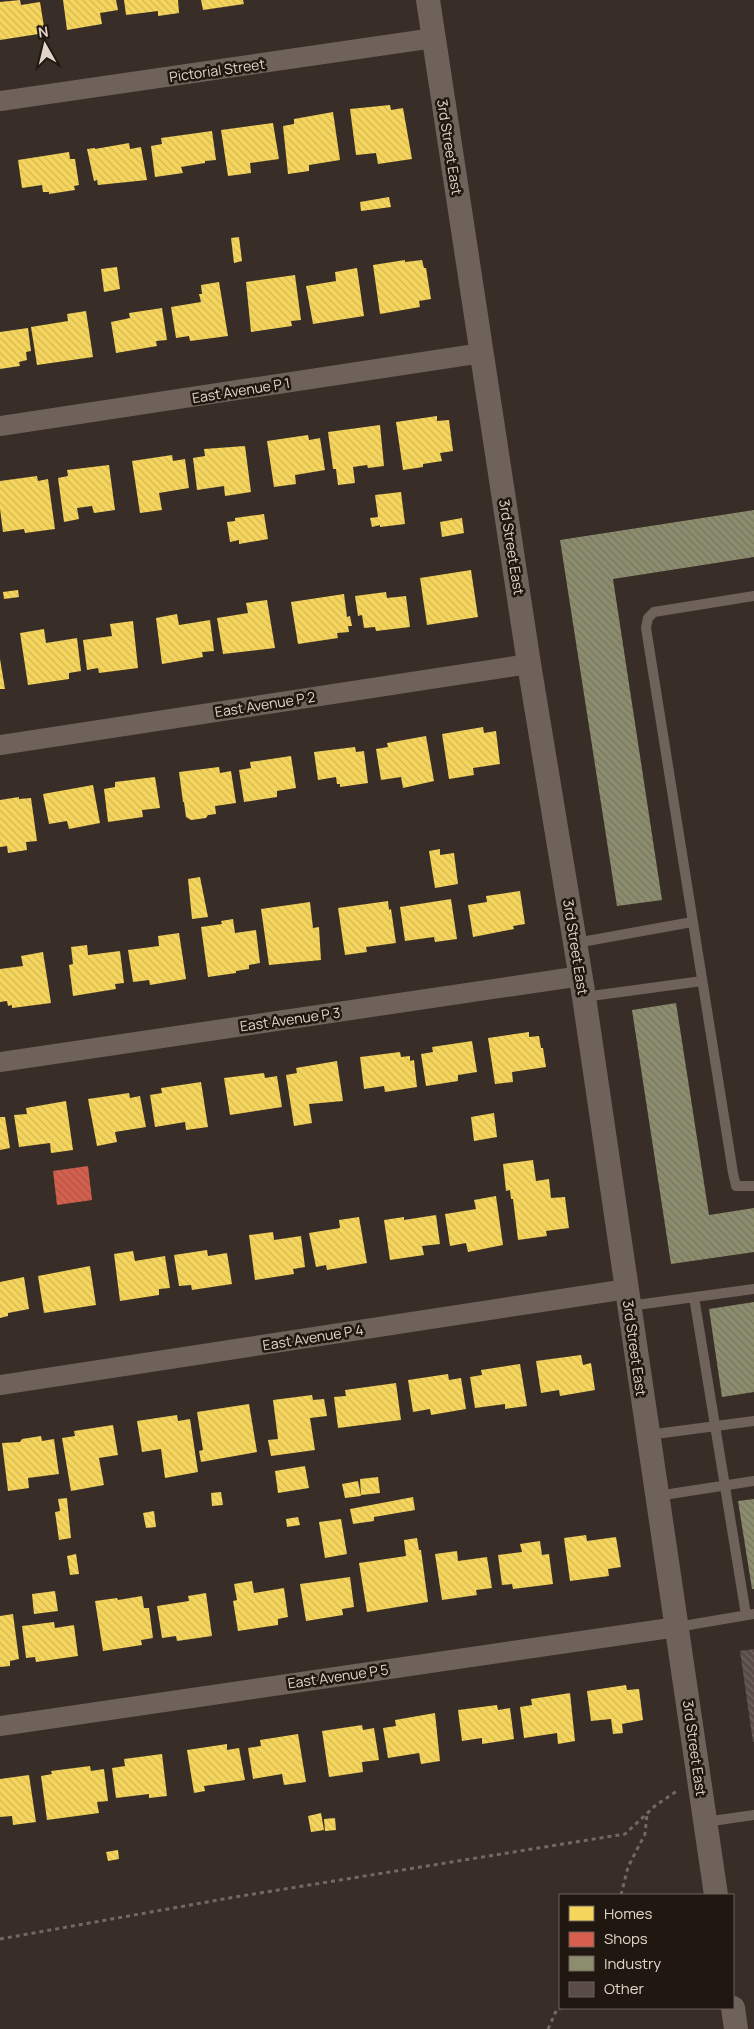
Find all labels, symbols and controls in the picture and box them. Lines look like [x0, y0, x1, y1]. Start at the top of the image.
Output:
north arrow [20, 20, 70, 70]
text: N [37, 22, 49, 42]
street label: Pictorial Street [168, 54, 266, 86]
street label: 3rd Street East [433, 98, 467, 196]
street label: East Avenue P 1 [191, 373, 291, 407]
street label: 3rd Street East [495, 498, 529, 596]
street label: East Avenue P 2 [213, 687, 317, 721]
street label: 3rd Street East [559, 898, 593, 996]
street label: East Avenue P 3 [239, 1003, 341, 1035]
street label: 3rd Street East [619, 1299, 651, 1397]
street label: East Avenue P 4 [261, 1320, 365, 1354]
street label: East Avenue P 5 [286, 1660, 390, 1692]
street label: 3rd Street East [679, 1699, 711, 1797]
legend [559, 1894, 734, 2009]
text: Homes [604, 1903, 653, 1924]
text: Shops [604, 1928, 648, 1949]
text: Industry [604, 1953, 661, 1974]
text: Other [604, 1978, 645, 1999]

